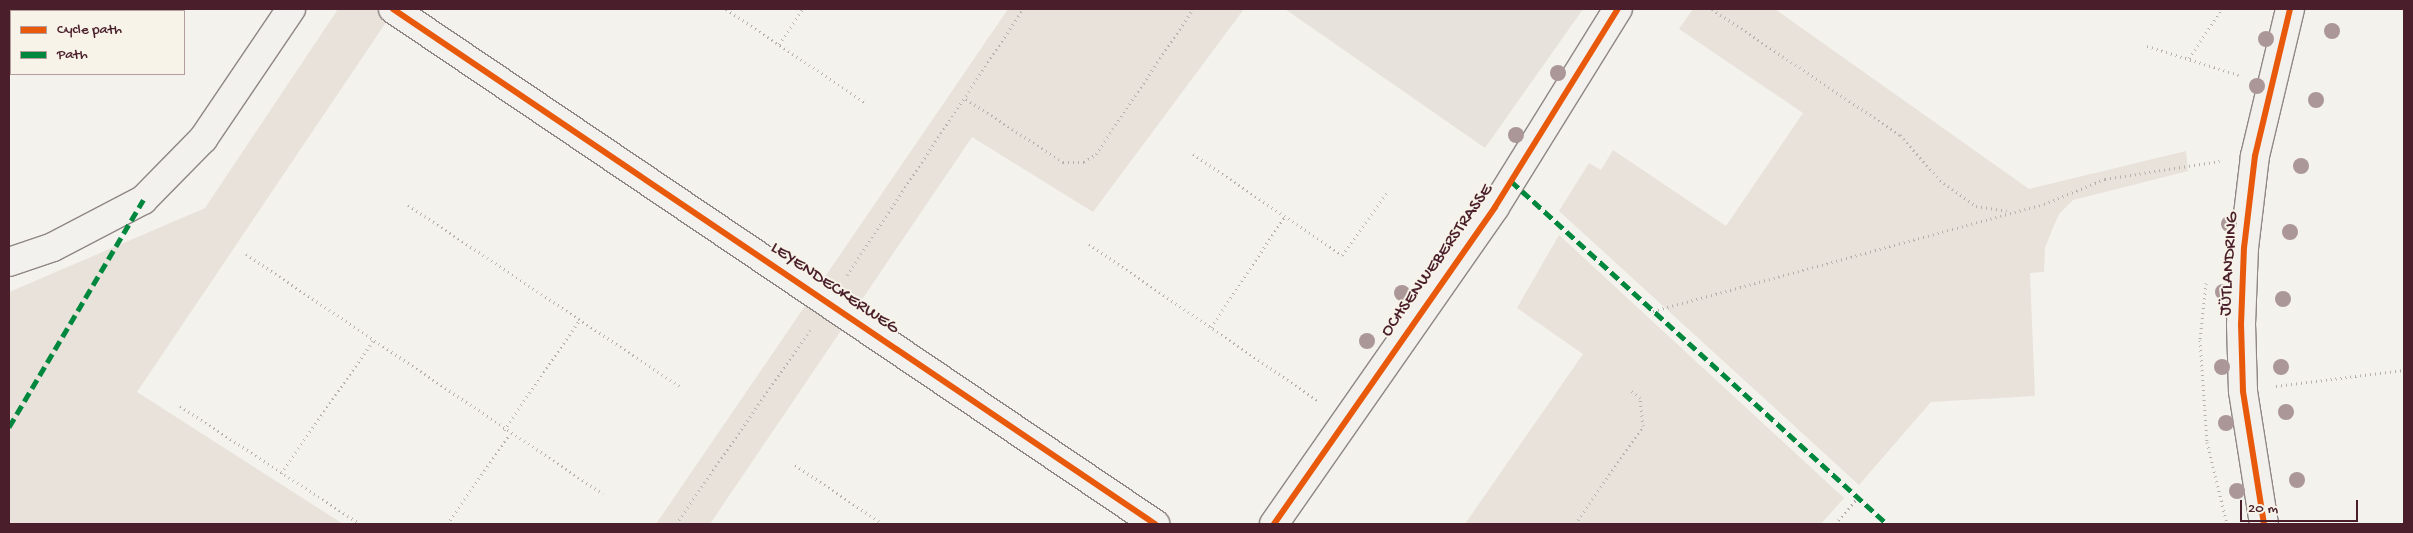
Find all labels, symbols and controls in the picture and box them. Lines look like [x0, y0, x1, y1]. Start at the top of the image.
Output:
legend [10, 10, 185, 75]
text: Cycle path [57, 21, 122, 39]
text: Path [57, 46, 88, 64]
street label: OCHSENWEBERSTRASSE [1377, 180, 1499, 342]
street label: JÜTLANDRING [2216, 211, 2244, 317]
street label: LEYENDECKERWEG [766, 238, 902, 340]
scale bar [2243, 490, 2360, 522]
text: 20 m [2248, 500, 2278, 518]

